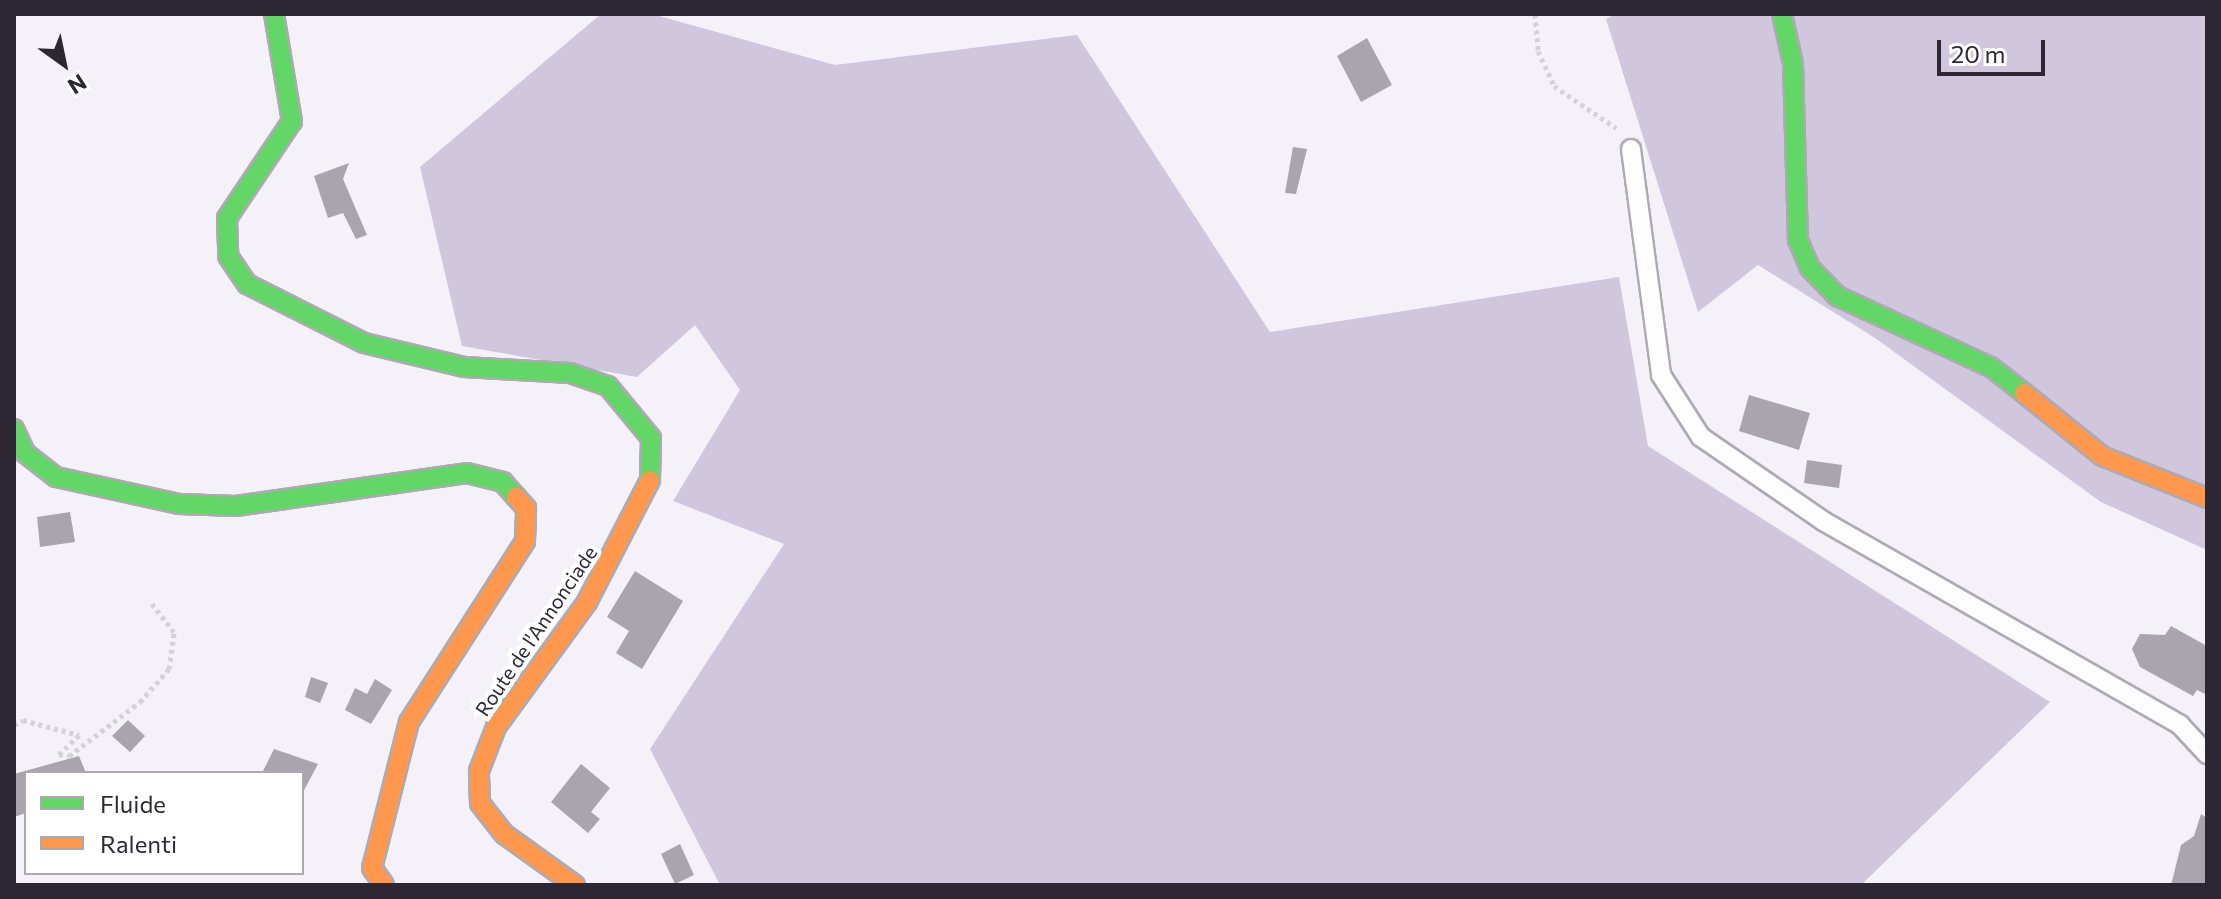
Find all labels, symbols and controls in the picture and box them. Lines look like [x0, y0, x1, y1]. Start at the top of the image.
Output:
north arrow [24, 24, 104, 104]
scale bar [1941, 24, 2049, 74]
text: 20 m [1951, 39, 2005, 68]
text: N [63, 69, 92, 100]
street label: Route de l'Annonciade [470, 541, 602, 721]
legend [24, 771, 304, 875]
text: Fluide [100, 789, 166, 818]
text: Ralenti [100, 829, 177, 858]

